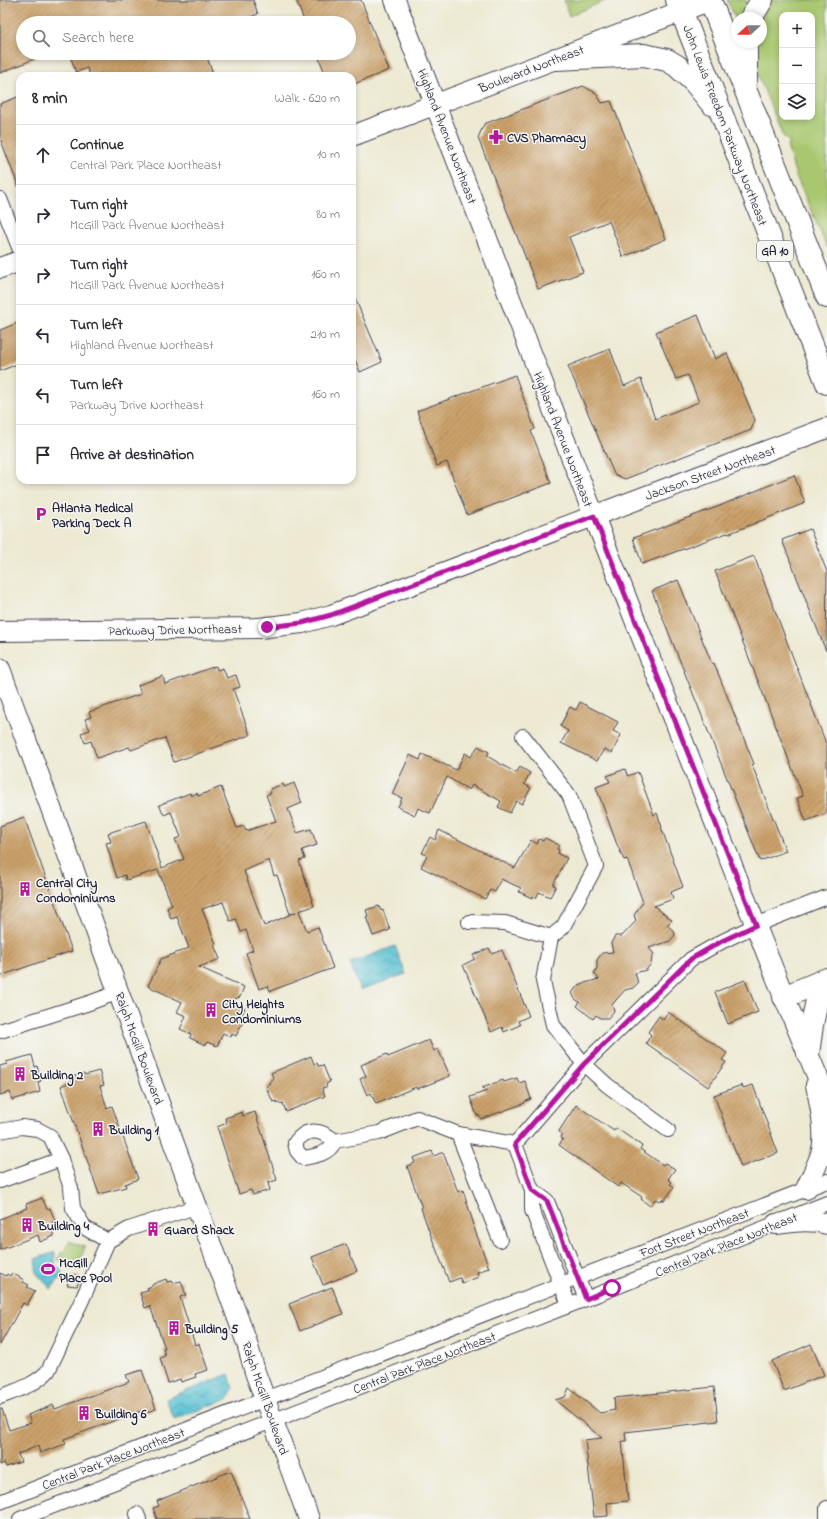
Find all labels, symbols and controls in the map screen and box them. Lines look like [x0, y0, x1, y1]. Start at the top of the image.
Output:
north arrow [731, 12, 767, 48]
map controls [779, 12, 815, 120]
button: + [779, 12, 815, 48]
search box [16, 16, 356, 60]
street label: John Lewis Freedom Parkway Northeast [676, 22, 772, 230]
icon: search [30, 27, 52, 49]
text: Search here [62, 27, 134, 49]
street label: Boulevard Northeast [475, 40, 588, 99]
button: − [779, 48, 815, 84]
street label: Highland Avenue Northeast [411, 66, 481, 208]
button: layers [779, 84, 815, 120]
text: 8 min [32, 86, 67, 111]
text: Walk · 620 m [275, 89, 340, 108]
pharmacy icon: CVS Pharmacy [488, 129, 504, 145]
place label: CVS Pharmacy [507, 129, 586, 150]
text: Continue [70, 134, 124, 156]
icon: ahead [32, 144, 54, 166]
text: 10 m [317, 145, 340, 164]
text: Central Park Place Northeast [70, 156, 222, 175]
text: Turn right [70, 194, 128, 216]
icon: right [32, 204, 54, 226]
text: 80 m [316, 205, 340, 224]
text: McGill Park Avenue Northeast [70, 216, 225, 235]
road number: GA 10 [757, 241, 793, 261]
text: Turn right [70, 254, 128, 276]
icon: right [32, 264, 54, 286]
text: 160 m [311, 265, 340, 284]
text: McGill Park Avenue Northeast [70, 276, 225, 295]
text: Turn left [70, 314, 123, 336]
icon: left [32, 324, 54, 346]
text: 210 m [310, 325, 340, 344]
text: Highland Avenue Northeast [70, 336, 214, 355]
street label: Highland Avenue Northeast [527, 369, 597, 511]
text: Turn left [70, 374, 123, 396]
icon: left [32, 384, 54, 406]
text: 160 m [311, 385, 340, 404]
text: Parkway Drive Northeast [70, 396, 204, 415]
street label: Jackson Street Northeast [643, 441, 779, 506]
icon: arrive [32, 444, 54, 466]
text: Arrive at destination [70, 444, 194, 466]
place label: Atlanta Medical Parking Deck A [52, 499, 133, 535]
parking icon: Atlanta Medical Parking Deck A [33, 506, 49, 522]
route end [258, 618, 276, 636]
street label: Parkway Drive Northeast [108, 620, 243, 642]
place label: Central City Condominiums [36, 874, 116, 908]
building icon: Central City Condominiums [17, 881, 33, 897]
street label: Ralph McGill Boulevard [109, 990, 168, 1108]
place label: City Heights Condominiums [222, 995, 302, 1029]
building icon: City Heights Condominiums [203, 1002, 219, 1018]
building icon: Building 2 [12, 1066, 28, 1082]
place label: Building 2 [30, 1066, 84, 1087]
building icon: Building 1 [90, 1121, 106, 1137]
place label: Building 1 [108, 1121, 160, 1142]
street label: Fort Street Northeast [636, 1204, 752, 1263]
street label: Central Park Place Northeast [653, 1208, 801, 1283]
building icon: Building 4 [19, 1217, 35, 1233]
place label: Building 4 [37, 1217, 90, 1238]
building icon: Guard Shack [145, 1221, 161, 1237]
place label: Guard Shack [164, 1221, 234, 1240]
place label: McGill Place Pool [59, 1254, 112, 1288]
sports icon: McGill Place Pool [40, 1261, 56, 1277]
route start [603, 1279, 621, 1297]
building icon: Building 5 [166, 1320, 182, 1336]
place label: Building 5 [184, 1320, 239, 1341]
street label: Central Park Place Northeast [350, 1327, 499, 1399]
street label: Ralph McGill Boulevard [236, 1339, 293, 1458]
building icon: Building 6 [76, 1405, 92, 1421]
place label: Building 6 [94, 1405, 147, 1426]
street label: Central Park Place Northeast [39, 1423, 188, 1495]

